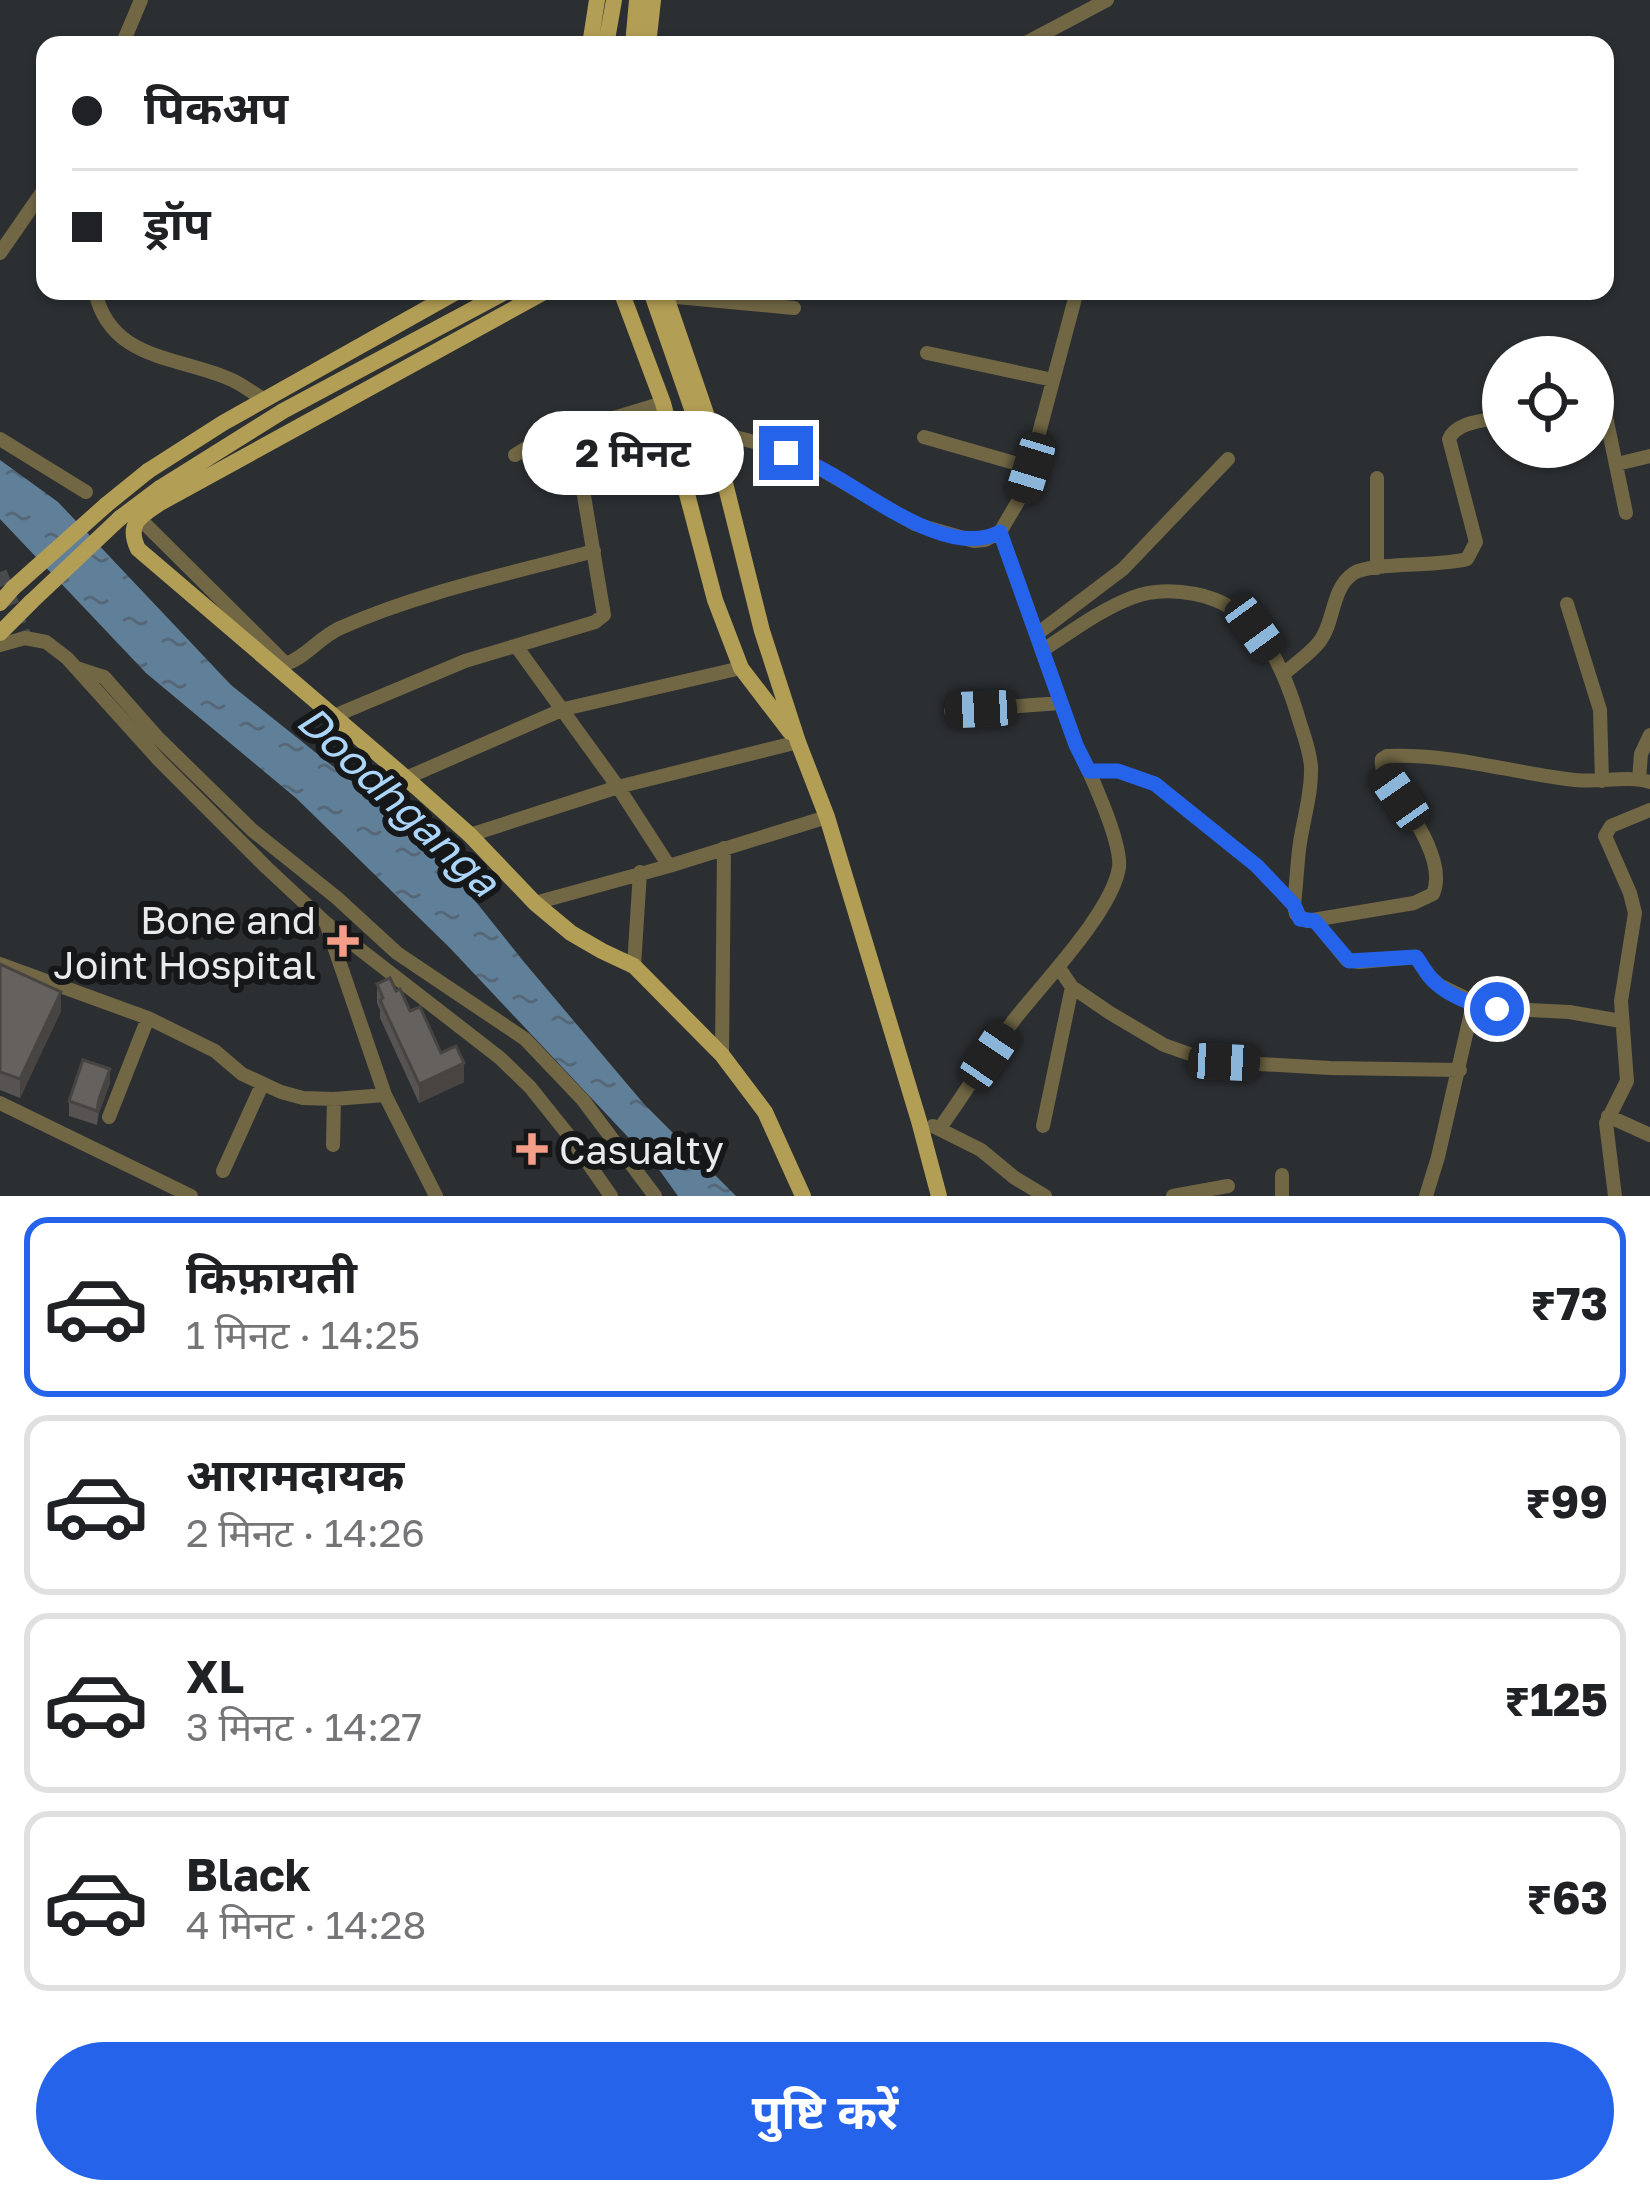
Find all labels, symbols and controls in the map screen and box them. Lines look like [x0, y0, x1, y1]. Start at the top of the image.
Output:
text: पिकअप [144, 80, 288, 134]
text: ड्रॉप [144, 196, 211, 250]
map controls [1482, 336, 1614, 468]
button: locate [1482, 336, 1614, 468]
callout: 2 मिनट [522, 411, 744, 495]
route end [759, 426, 813, 480]
car [1003, 428, 1059, 508]
text: 2 मिनट [575, 429, 691, 476]
car [1218, 588, 1290, 668]
car [944, 689, 1018, 729]
water label: Doodhganga [288, 694, 511, 907]
car [1365, 757, 1435, 837]
place label: Bone and Joint Hospital [53, 896, 316, 988]
marker: Bone and Joint Hospital [327, 925, 359, 957]
route start [1470, 982, 1524, 1036]
car [954, 1016, 1024, 1096]
car [1187, 1042, 1261, 1082]
place label: Casualty [559, 1126, 724, 1173]
marker: Casualty [516, 1133, 548, 1165]
text: किफ़ायती [186, 1249, 357, 1303]
icon: car [42, 1253, 150, 1361]
text: ₹73 [1530, 1276, 1608, 1330]
text: 1 मिनट · 14:25 [186, 1311, 420, 1358]
text: आरामदायक [186, 1447, 404, 1501]
icon: car [42, 1451, 150, 1559]
text: ₹99 [1525, 1474, 1608, 1528]
text: 2 मिनट · 14:26 [186, 1509, 425, 1556]
icon: car [42, 1649, 150, 1757]
text: XL [186, 1649, 244, 1703]
text: ₹125 [1504, 1672, 1608, 1726]
text: 3 मिनट · 14:27 [186, 1703, 422, 1750]
icon: car [42, 1847, 150, 1955]
text: Black [186, 1847, 311, 1901]
text: ₹63 [1526, 1870, 1608, 1924]
text: 4 मिनट · 14:28 [186, 1901, 426, 1948]
button: पुष्टि करें [36, 2042, 1614, 2180]

